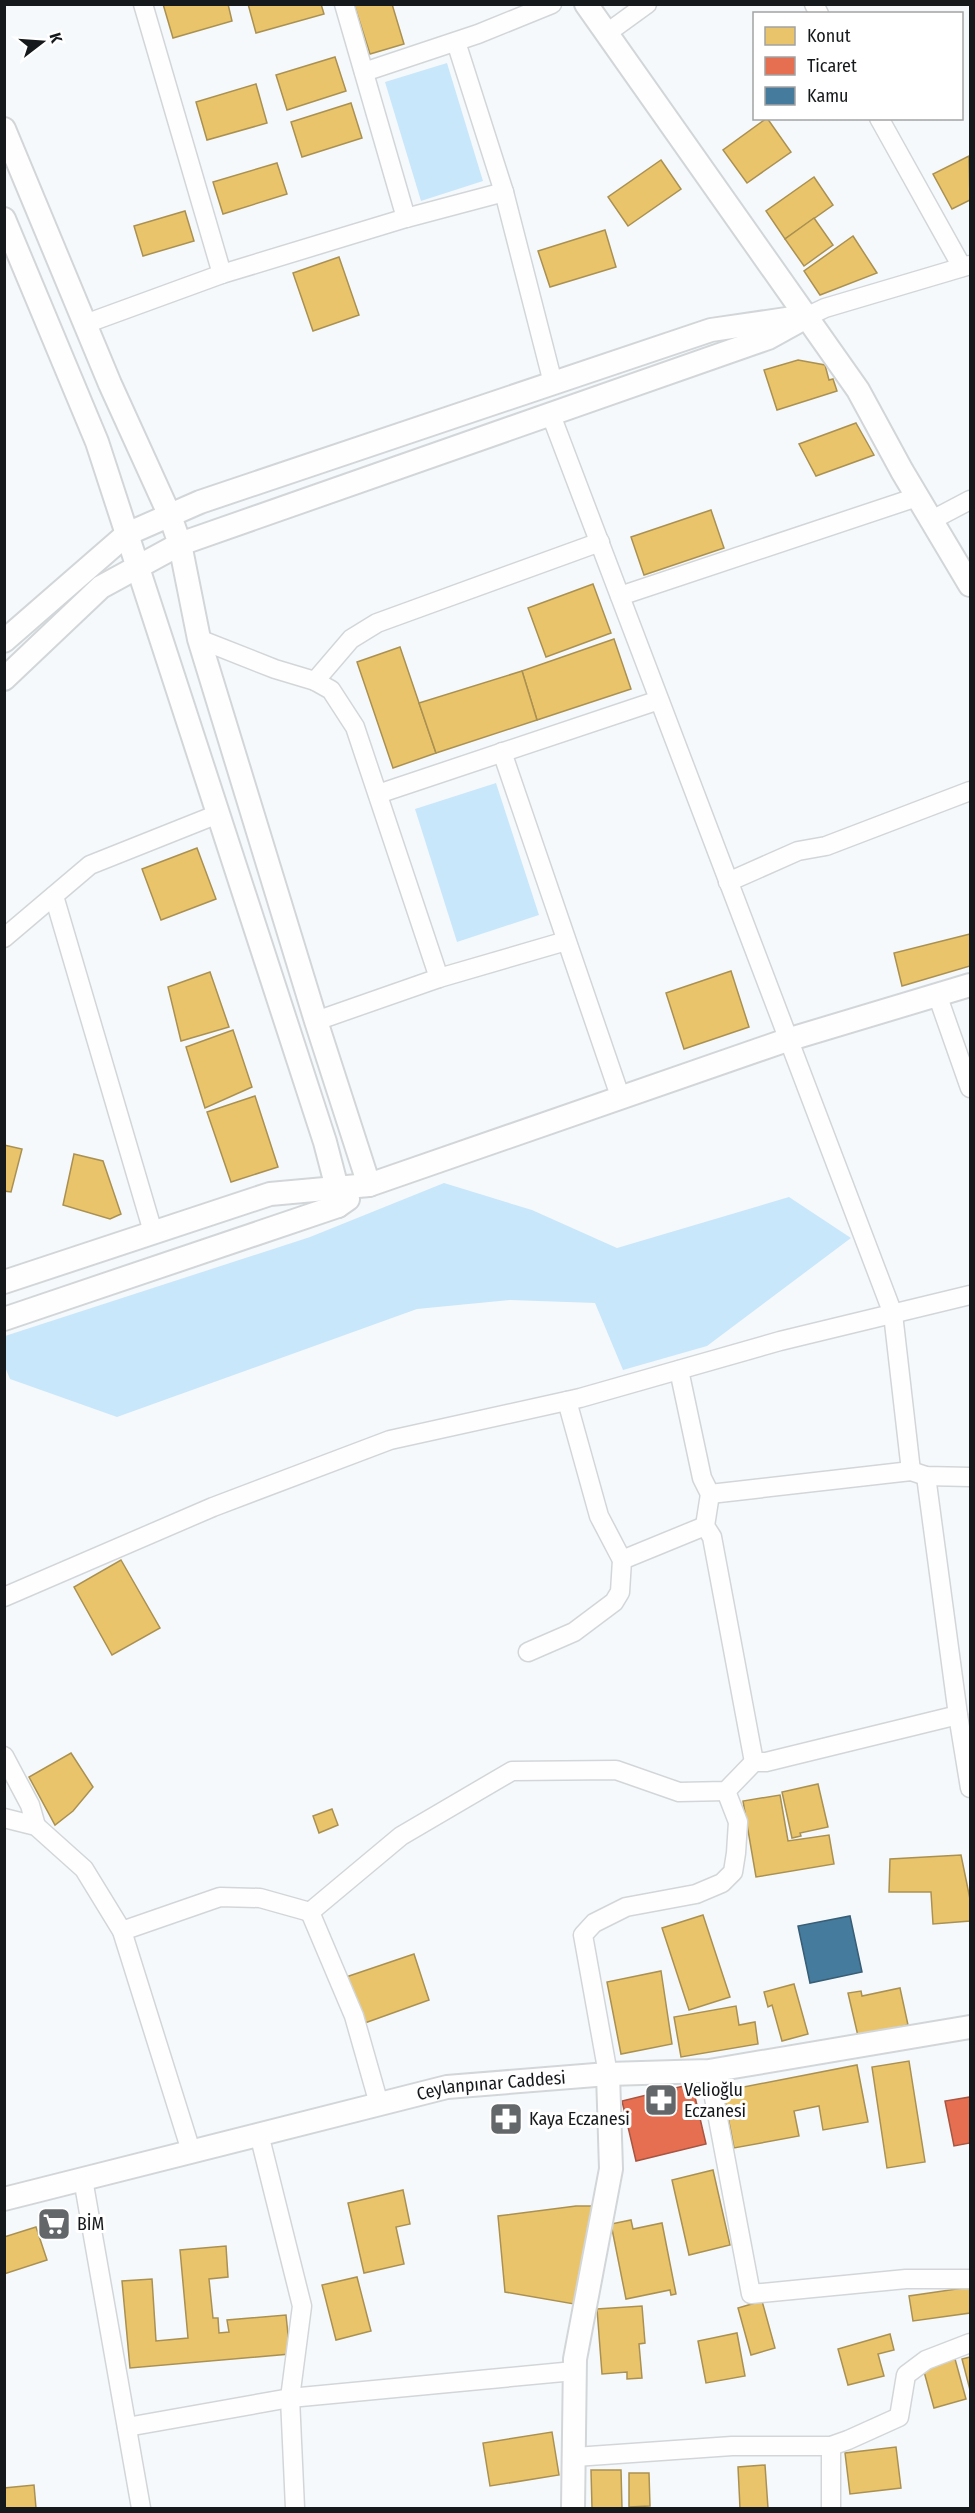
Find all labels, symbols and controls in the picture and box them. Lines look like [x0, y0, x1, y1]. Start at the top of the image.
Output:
north arrow [12, 12, 72, 72]
legend [753, 12, 963, 120]
text: Konut [807, 25, 851, 47]
text: K [45, 31, 67, 46]
text: Ticaret [807, 55, 857, 77]
text: Kamu [807, 85, 848, 107]
street label: Ceylanpınar Caddesi [414, 2066, 567, 2105]
place label: Velioğlu Eczanesi [684, 2079, 746, 2122]
pharmacy icon: Velioğlu Eczanesi [643, 2082, 679, 2118]
pharmacy icon: Kaya Eczanesi [488, 2101, 524, 2137]
place label: Kaya Eczanesi [529, 2108, 630, 2130]
supermarket icon: BİM [36, 2206, 72, 2242]
place label: BİM [77, 2213, 104, 2235]

